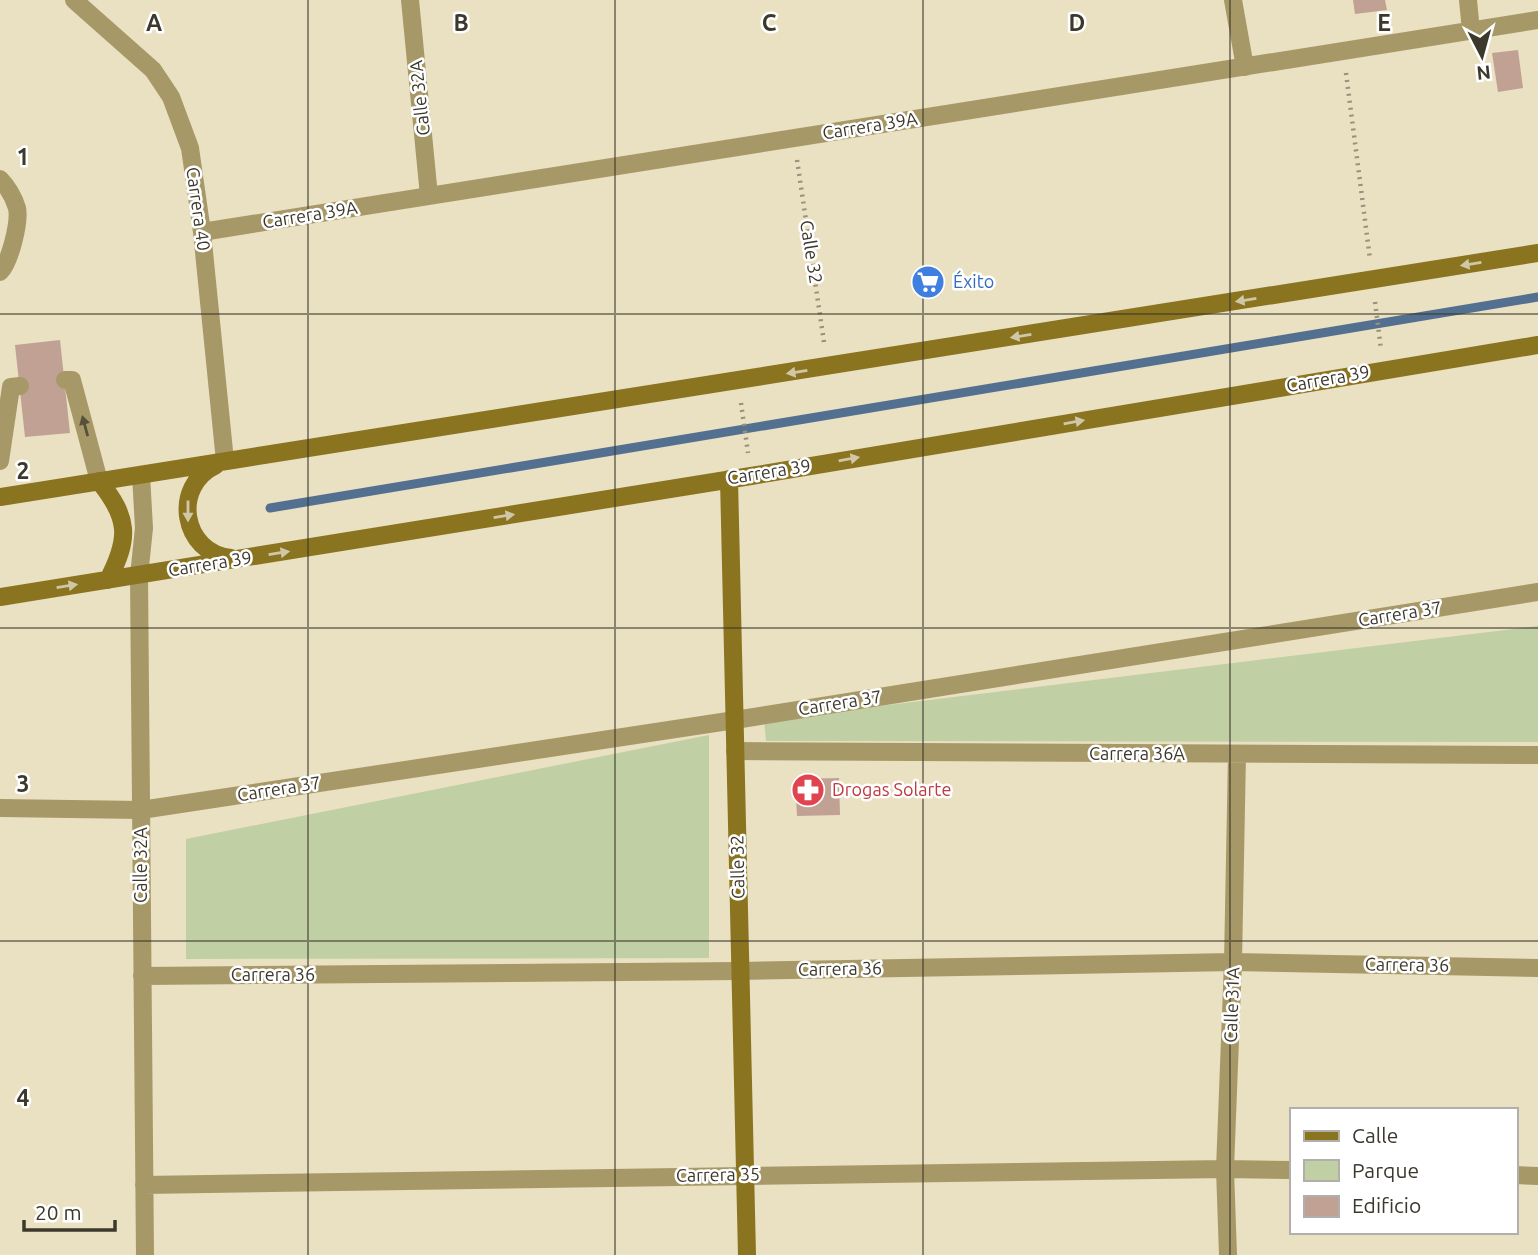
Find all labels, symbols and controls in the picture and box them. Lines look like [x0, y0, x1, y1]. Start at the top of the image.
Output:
text: A [146, 10, 162, 35]
text: B [453, 10, 469, 35]
text: C [762, 10, 777, 35]
text: D [1069, 10, 1085, 35]
text: E [1377, 10, 1391, 35]
north arrow [1447, 21, 1517, 91]
street label: Calle 32A [405, 59, 433, 137]
text: N [1476, 61, 1492, 85]
street label: Carrera 39A [821, 108, 919, 142]
text: 1 [17, 144, 29, 169]
street label: Carrera 40 [183, 166, 215, 252]
street label: Carrera 39A [261, 197, 359, 231]
street label: Calle 32 [797, 219, 827, 285]
one-way arrow [1460, 259, 1482, 270]
supermarket icon: Éxito [909, 263, 947, 301]
place label: Éxito [953, 270, 994, 291]
one-way arrow [1235, 295, 1257, 306]
one-way arrow [1010, 331, 1032, 342]
street label: Carrera 39 [1285, 361, 1371, 395]
one-way arrow [786, 367, 808, 378]
one-way arrow [79, 415, 90, 437]
one-way arrow [1063, 416, 1085, 427]
one-way arrow [838, 453, 860, 464]
street label: Carrera 39 [726, 455, 812, 487]
text: 2 [17, 458, 29, 483]
one-way arrow [182, 500, 194, 522]
one-way arrow [493, 510, 515, 521]
street label: Carrera 39 [167, 547, 253, 579]
one-way arrow [268, 547, 290, 558]
one-way arrow [56, 580, 78, 591]
street label: Carrera 37 [1357, 597, 1443, 629]
street label: Carrera 37 [797, 686, 883, 718]
street label: Carrera 36A [1089, 743, 1185, 763]
text: 3 [17, 771, 29, 796]
pharmacy icon: Drogas Solarte [789, 771, 827, 809]
street label: Carrera 37 [236, 772, 322, 804]
place label: Drogas Solarte [832, 779, 951, 799]
street label: Calle 32A [130, 827, 150, 903]
street label: Calle 32 [726, 835, 748, 899]
street label: Carrera 36 [1365, 953, 1449, 975]
street label: Carrera 36 [798, 957, 882, 979]
street label: Carrera 36 [231, 964, 315, 984]
street label: Calle 31A [1220, 966, 1242, 1043]
text: 4 [17, 1085, 30, 1110]
legend [1290, 1108, 1517, 1234]
text: Calle [1352, 1123, 1398, 1147]
text: Parque [1352, 1158, 1419, 1182]
street label: Carrera 35 [676, 1163, 760, 1185]
scale bar [24, 1188, 116, 1232]
text: Edificio [1352, 1193, 1421, 1217]
text: 20 m [35, 1200, 82, 1224]

